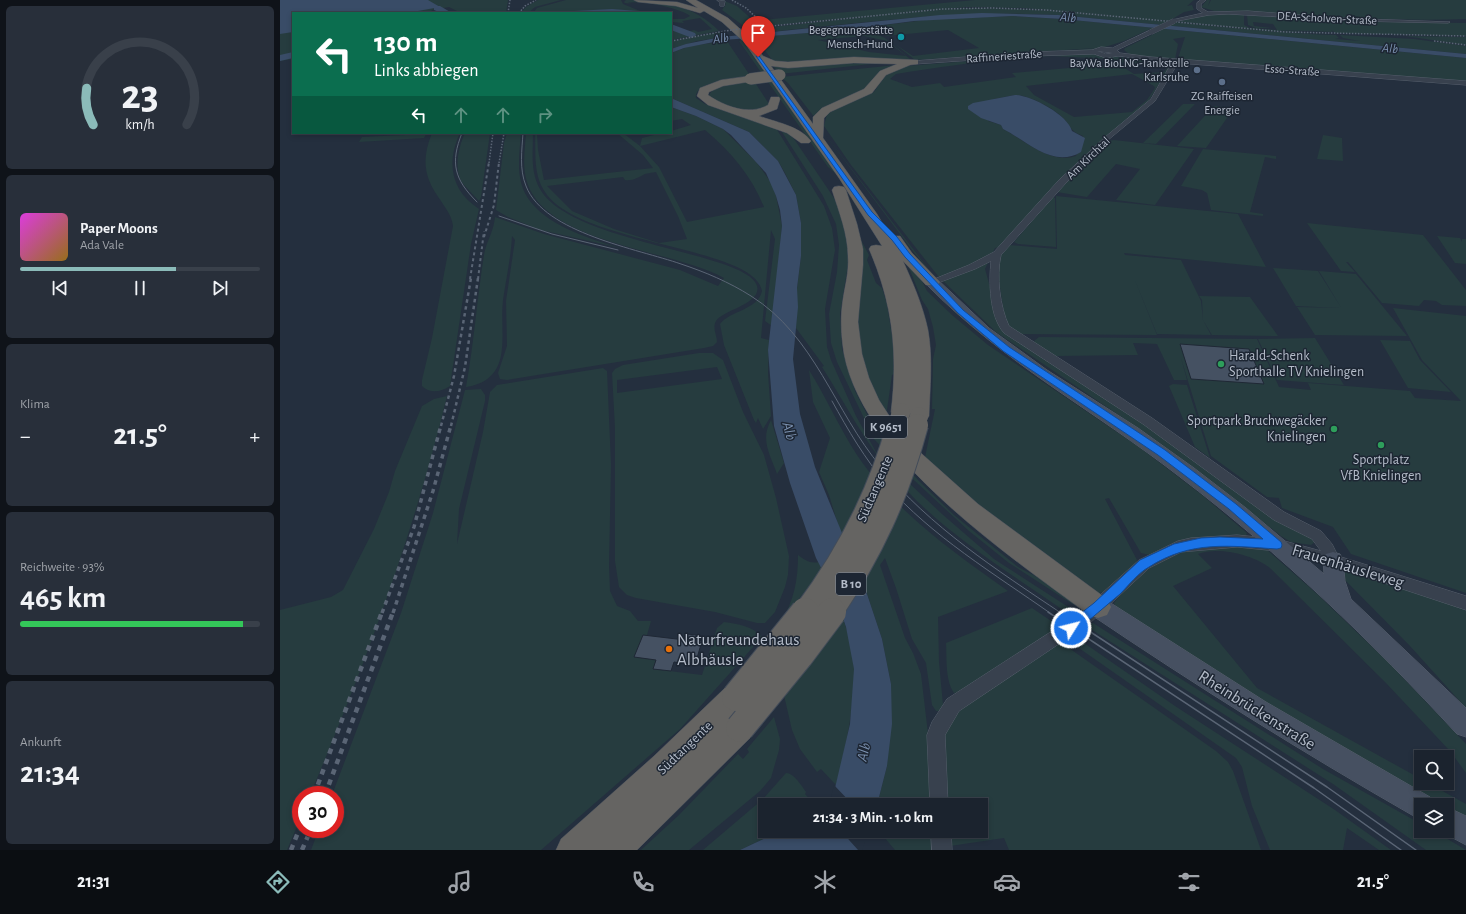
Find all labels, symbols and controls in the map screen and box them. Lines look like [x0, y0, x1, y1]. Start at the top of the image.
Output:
street label: DEA-Scholven-Straße [1277, 9, 1377, 27]
water label: Alb [1059, 11, 1077, 25]
pin [741, 16, 775, 57]
icon: arrive [747, 22, 769, 44]
place label: Begegnungsstätte Mensch-Hund [809, 24, 893, 50]
icon: left [308, 28, 360, 80]
text: 130 m [374, 29, 438, 57]
water label: Alb [711, 32, 730, 47]
marker: Begegnungsstätte Mensch-Hund [896, 32, 906, 42]
water label: Alb [1381, 42, 1399, 56]
street label: Raffineriestraße [966, 47, 1042, 65]
place label: BayWa BioLNG-Tankstelle Karlsruhe [1070, 57, 1189, 83]
text: Links abbiegen [374, 62, 479, 80]
street label: Esso-Straße [1264, 62, 1320, 78]
marker: BayWa BioLNG-Tankstelle Karlsruhe [1192, 65, 1202, 75]
text: 23 [121, 75, 159, 116]
marker: ZG Raiffeisen Energie [1217, 77, 1227, 87]
place label: ZG Raiffeisen Energie [1191, 90, 1253, 116]
icon: left [408, 104, 430, 126]
icon: ahead [450, 104, 472, 126]
icon: ahead [492, 104, 514, 126]
icon: right [534, 104, 556, 126]
text: km/h [125, 118, 155, 132]
street label: Am Kirchtal [1064, 135, 1112, 181]
text: Paper Moons [80, 221, 158, 236]
text: Ada Vale [80, 239, 124, 252]
icon: previous [49, 277, 71, 299]
icon: pause [129, 277, 151, 299]
icon: next [209, 277, 231, 299]
place label: Harald-Schenk Sporthalle TV Knielingen [1229, 349, 1364, 379]
marker: Harald-Schenk Sporthalle TV Knielingen [1216, 359, 1226, 369]
text: Klima [20, 398, 50, 411]
place label: Sportpark Bruchwegäcker Knielingen [1187, 414, 1326, 444]
road number: K 9651 [865, 416, 907, 438]
water label: Alb [779, 419, 799, 442]
text: 21.5° [113, 420, 167, 450]
marker: Sportpark Bruchwegäcker Knielingen [1329, 424, 1339, 434]
text: − [20, 425, 31, 447]
text: + [249, 425, 260, 447]
marker: Sportplatz VfB Knielingen [1376, 440, 1386, 450]
place label: Sportplatz VfB Knielingen [1340, 453, 1422, 483]
street label: Südtangente [855, 454, 895, 524]
street label: Frauenhäusleweg [1290, 541, 1407, 591]
text: Reichweite · 93% [20, 561, 105, 574]
road number: B 10 [836, 573, 866, 595]
text: 465 km [20, 583, 106, 613]
position arrow [1050, 607, 1092, 649]
place label: Naturfreundehaus Albhäusle [677, 631, 800, 668]
marker: Naturfreundehaus Albhäusle [664, 644, 674, 654]
street label: Rheinbrückenstraße [1196, 667, 1319, 753]
street label: Südtangente [655, 719, 715, 777]
text: Ankunft [20, 736, 61, 749]
water label: Alb [854, 741, 873, 764]
map controls [1414, 750, 1454, 838]
button: search [1414, 750, 1454, 790]
text: 21:34 [20, 758, 80, 788]
speed limit sign: 30 [292, 786, 344, 838]
button: layers [1414, 798, 1454, 838]
text: 21:34 · 3 Min. · 1.0 km [813, 810, 933, 825]
icon: directions [264, 868, 292, 896]
icon: music [446, 868, 474, 896]
icon: phone [629, 868, 657, 896]
icon: climate [811, 868, 839, 896]
icon: car [993, 868, 1021, 896]
icon: filters [1175, 868, 1203, 896]
text: 21:31 [77, 873, 110, 891]
text: 21.5° [1357, 873, 1389, 891]

